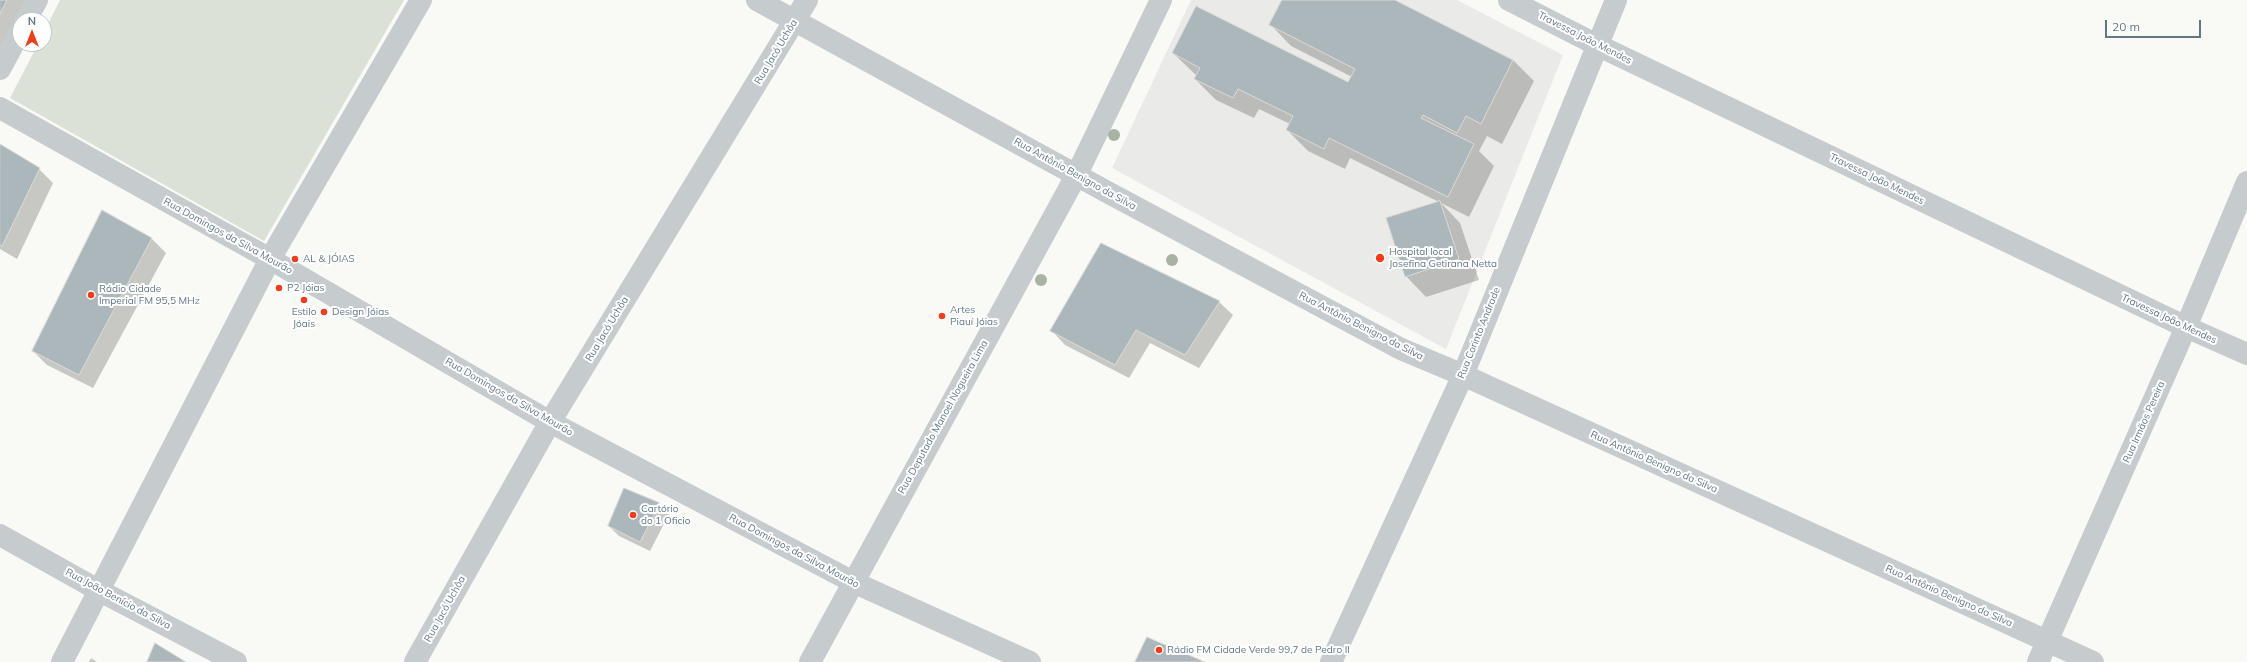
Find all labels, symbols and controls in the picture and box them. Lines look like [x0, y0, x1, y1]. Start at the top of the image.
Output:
street label: Travessa João Mendes [1536, 9, 1634, 67]
north arrow [12, 12, 52, 52]
scale bar [2107, 12, 2203, 38]
text: N [28, 14, 36, 28]
street label: Rua Jacó Uchôa [752, 17, 800, 87]
text: 20 m [2112, 19, 2140, 34]
street label: Rua Antônio Benigno da Silva [1012, 135, 1138, 213]
street label: Travessa João Mendes [1828, 151, 1926, 207]
street label: Rua Domingos da Silva Mourão [161, 195, 295, 277]
place label: Hospital local Josefina Getirana Netta [1389, 246, 1497, 270]
marker: Hospital local Josefina Getirana Netta [1374, 252, 1386, 264]
place label: AL & JÓIAS [303, 253, 355, 265]
marker: AL & JÓIAS [290, 254, 300, 264]
place label: P2 Jóias [287, 282, 324, 294]
place label: Rádio Cidade Imperial FM 95,5 MHz [99, 283, 200, 306]
marker: P2 Jóias [274, 283, 284, 293]
street label: Rua Corinto Andrade [1455, 286, 1503, 380]
street label: Rua Antônio Benigno da Silva [1297, 289, 1425, 363]
marker: Rádio Cidade Imperial FM 95,5 MHz [86, 290, 96, 300]
street label: Travessa João Mendes [2120, 292, 2218, 346]
street label: Rua Jacó Uchôa [583, 294, 631, 364]
marker: Estilo Jóais [299, 295, 309, 305]
place label: Artes Piauí Jóias [950, 304, 998, 328]
place label: Estilo Jóais [292, 306, 316, 330]
place label: Design Jóias [332, 306, 389, 318]
marker: Design Jóias [319, 307, 329, 317]
marker: Artes Piauí Jóias [937, 311, 947, 321]
street label: Rua Deputado Manoel Nogueira Lima [896, 338, 990, 496]
street label: Rua Domingos da Silva Mourão [443, 355, 575, 439]
street label: Rua Irmãos Pereira [2121, 379, 2167, 465]
street label: Rua Antônio Benigno da Silva [1589, 429, 1719, 495]
place label: Cartório do 1 Oficio [641, 503, 690, 526]
marker: Cartório do 1 Oficio [628, 510, 638, 520]
street label: Rua Domingos da Silva Mourão [727, 512, 861, 590]
street label: Rua Antônio Benigno da Silva [1884, 563, 2014, 629]
street label: Rua João Benício da Silva [63, 566, 173, 632]
street label: Rua Jacó Uchôa [422, 574, 468, 644]
place label: Rádio FM Cidade Verde 99,7 de Pedro II [1167, 644, 1350, 656]
marker: Rádio FM Cidade Verde 99,7 de Pedro II [1154, 645, 1164, 655]

